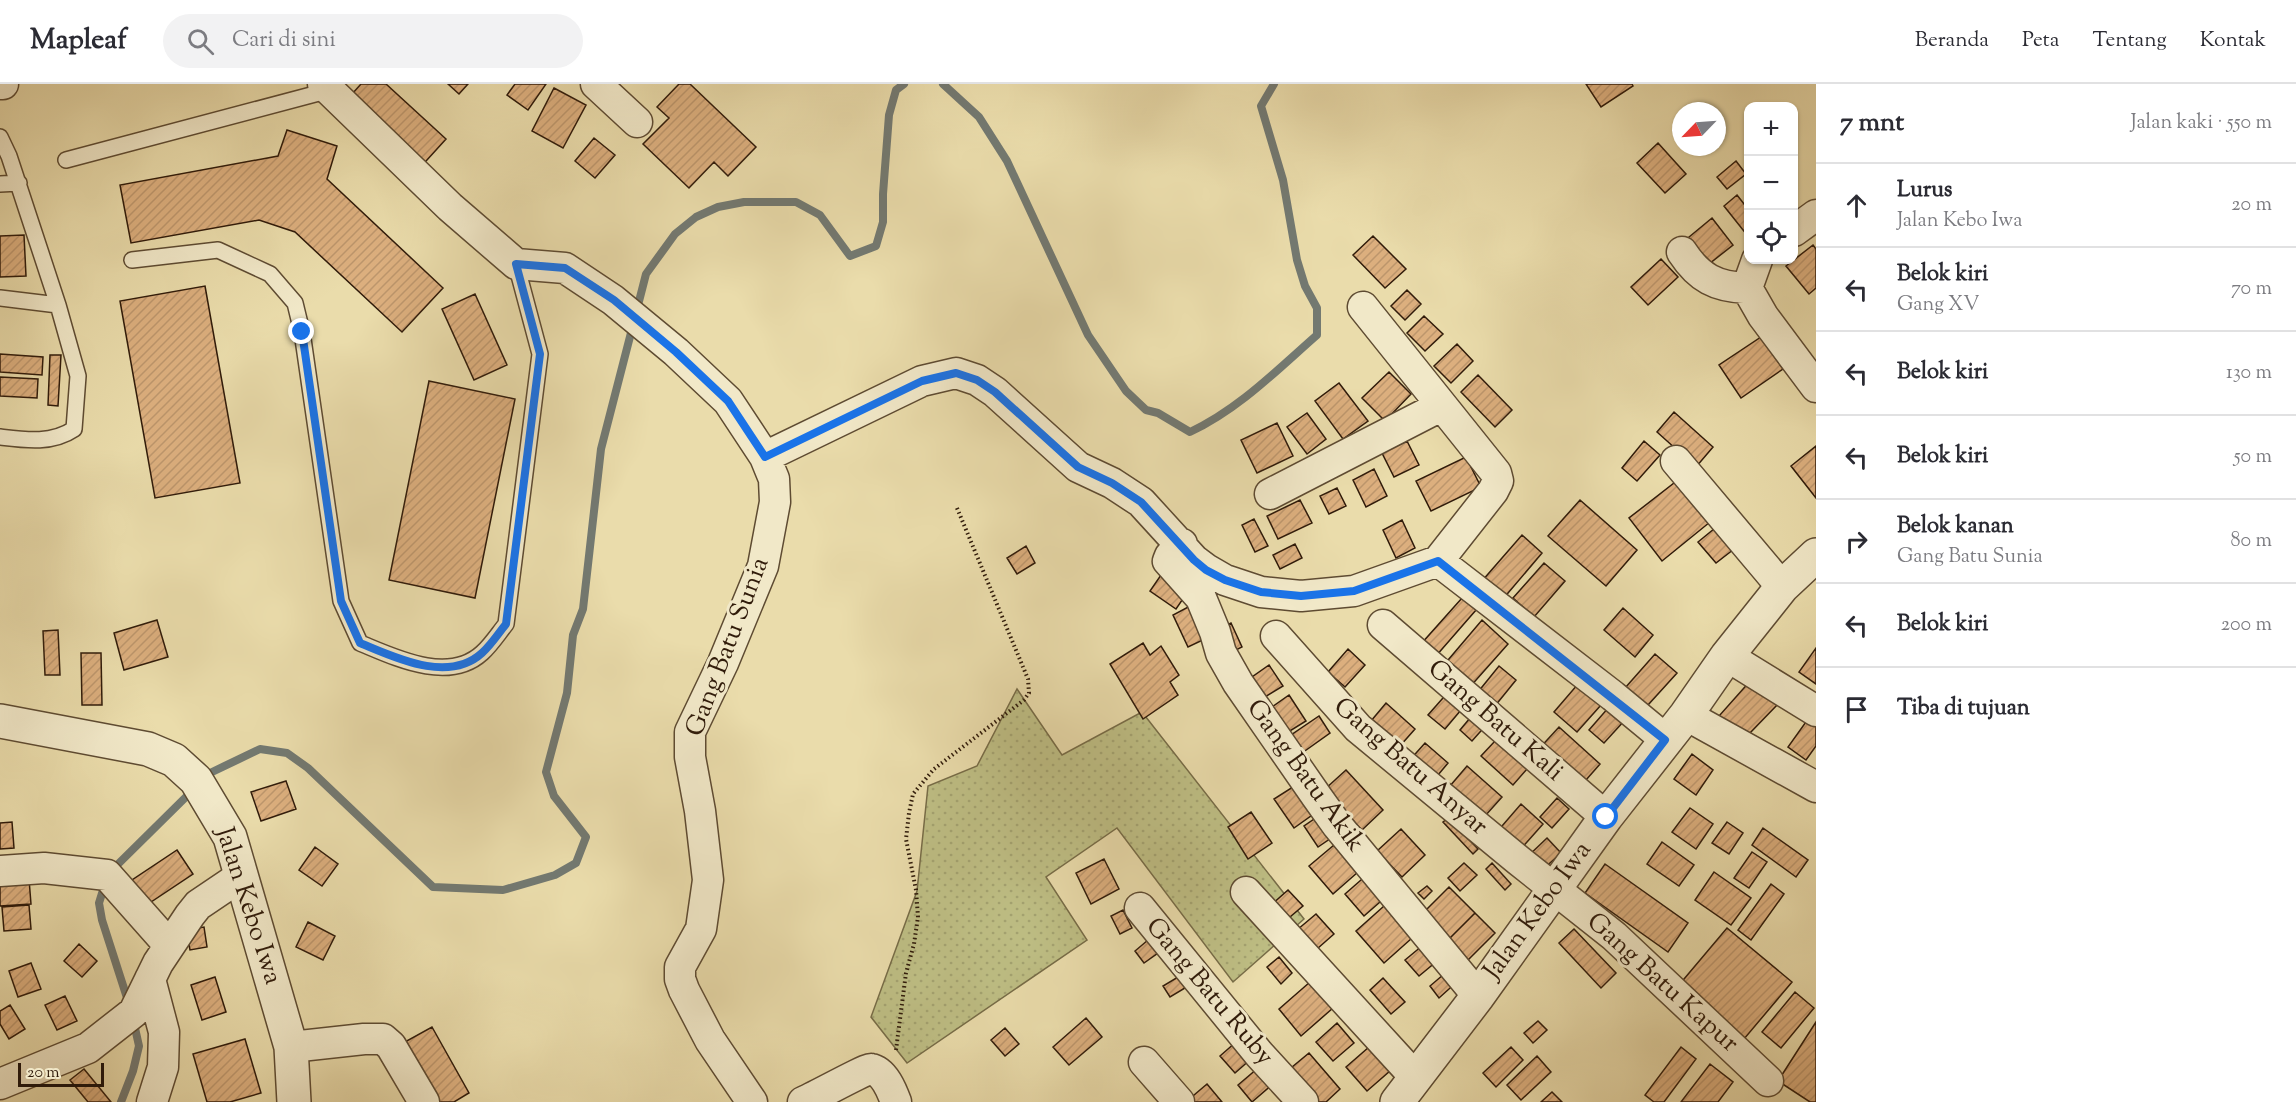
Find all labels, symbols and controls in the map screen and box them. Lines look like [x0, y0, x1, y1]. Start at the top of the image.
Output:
search box [163, 14, 583, 68]
text: Mapleaf [30, 21, 127, 61]
icon: search [184, 25, 217, 58]
text: Cari di sini [232, 25, 336, 57]
text: Beranda [1915, 26, 1989, 56]
text: Peta [2022, 26, 2060, 56]
text: Tentang [2093, 26, 2167, 56]
text: Kontak [2200, 26, 2266, 56]
north arrow [1672, 102, 1726, 156]
map controls [1744, 102, 1798, 264]
button: + [1744, 102, 1798, 156]
text: 7 mnt [1840, 105, 1904, 142]
text: Jalan kaki · 550 m [2131, 109, 2272, 138]
button: − [1744, 156, 1798, 210]
text: Lurus [1897, 175, 1953, 207]
icon: ahead [1840, 189, 1873, 222]
text: 20 m [2231, 191, 2272, 220]
text: Jalan Kebo Iwa [1897, 207, 2023, 236]
button: locate [1744, 210, 1798, 264]
text: Belok kiri [1897, 259, 1988, 291]
icon: left [1840, 273, 1873, 306]
text: 70 m [2231, 275, 2272, 304]
text: Gang XV [1897, 291, 1979, 320]
route end [288, 318, 314, 344]
icon: left [1840, 357, 1873, 390]
text: Belok kiri [1897, 357, 1988, 389]
text: 130 m [2226, 359, 2272, 388]
icon: left [1840, 441, 1873, 474]
text: Belok kiri [1897, 441, 1988, 473]
text: 50 m [2234, 443, 2272, 472]
text: Belok kanan [1897, 511, 2014, 543]
icon: right [1840, 525, 1873, 558]
text: 80 m [2231, 527, 2272, 556]
text: Gang Batu Sunia [1897, 543, 2043, 572]
street label: Gang Batu Sunia [677, 552, 779, 742]
icon: left [1840, 609, 1873, 642]
text: Belok kiri [1897, 609, 1988, 641]
text: 200 m [2221, 611, 2272, 640]
street label: Gang Batu Kali [1419, 651, 1571, 791]
street label: Gang Batu Anyar [1325, 689, 1496, 845]
street label: Gang Batu Akik [1237, 692, 1373, 860]
icon: arrive [1840, 693, 1873, 726]
text: Tiba di tujuan [1897, 693, 2030, 725]
route start [1592, 803, 1618, 829]
street label: Jalan Kebo Iwa [205, 821, 291, 989]
street label: Jalan Kebo Iwa [1474, 834, 1601, 989]
street label: Gang Batu Kapur [1578, 904, 1747, 1062]
street label: Gang Batu Ruby [1136, 910, 1282, 1074]
scale bar [18, 1060, 104, 1088]
text: 20 m [27, 1062, 60, 1085]

